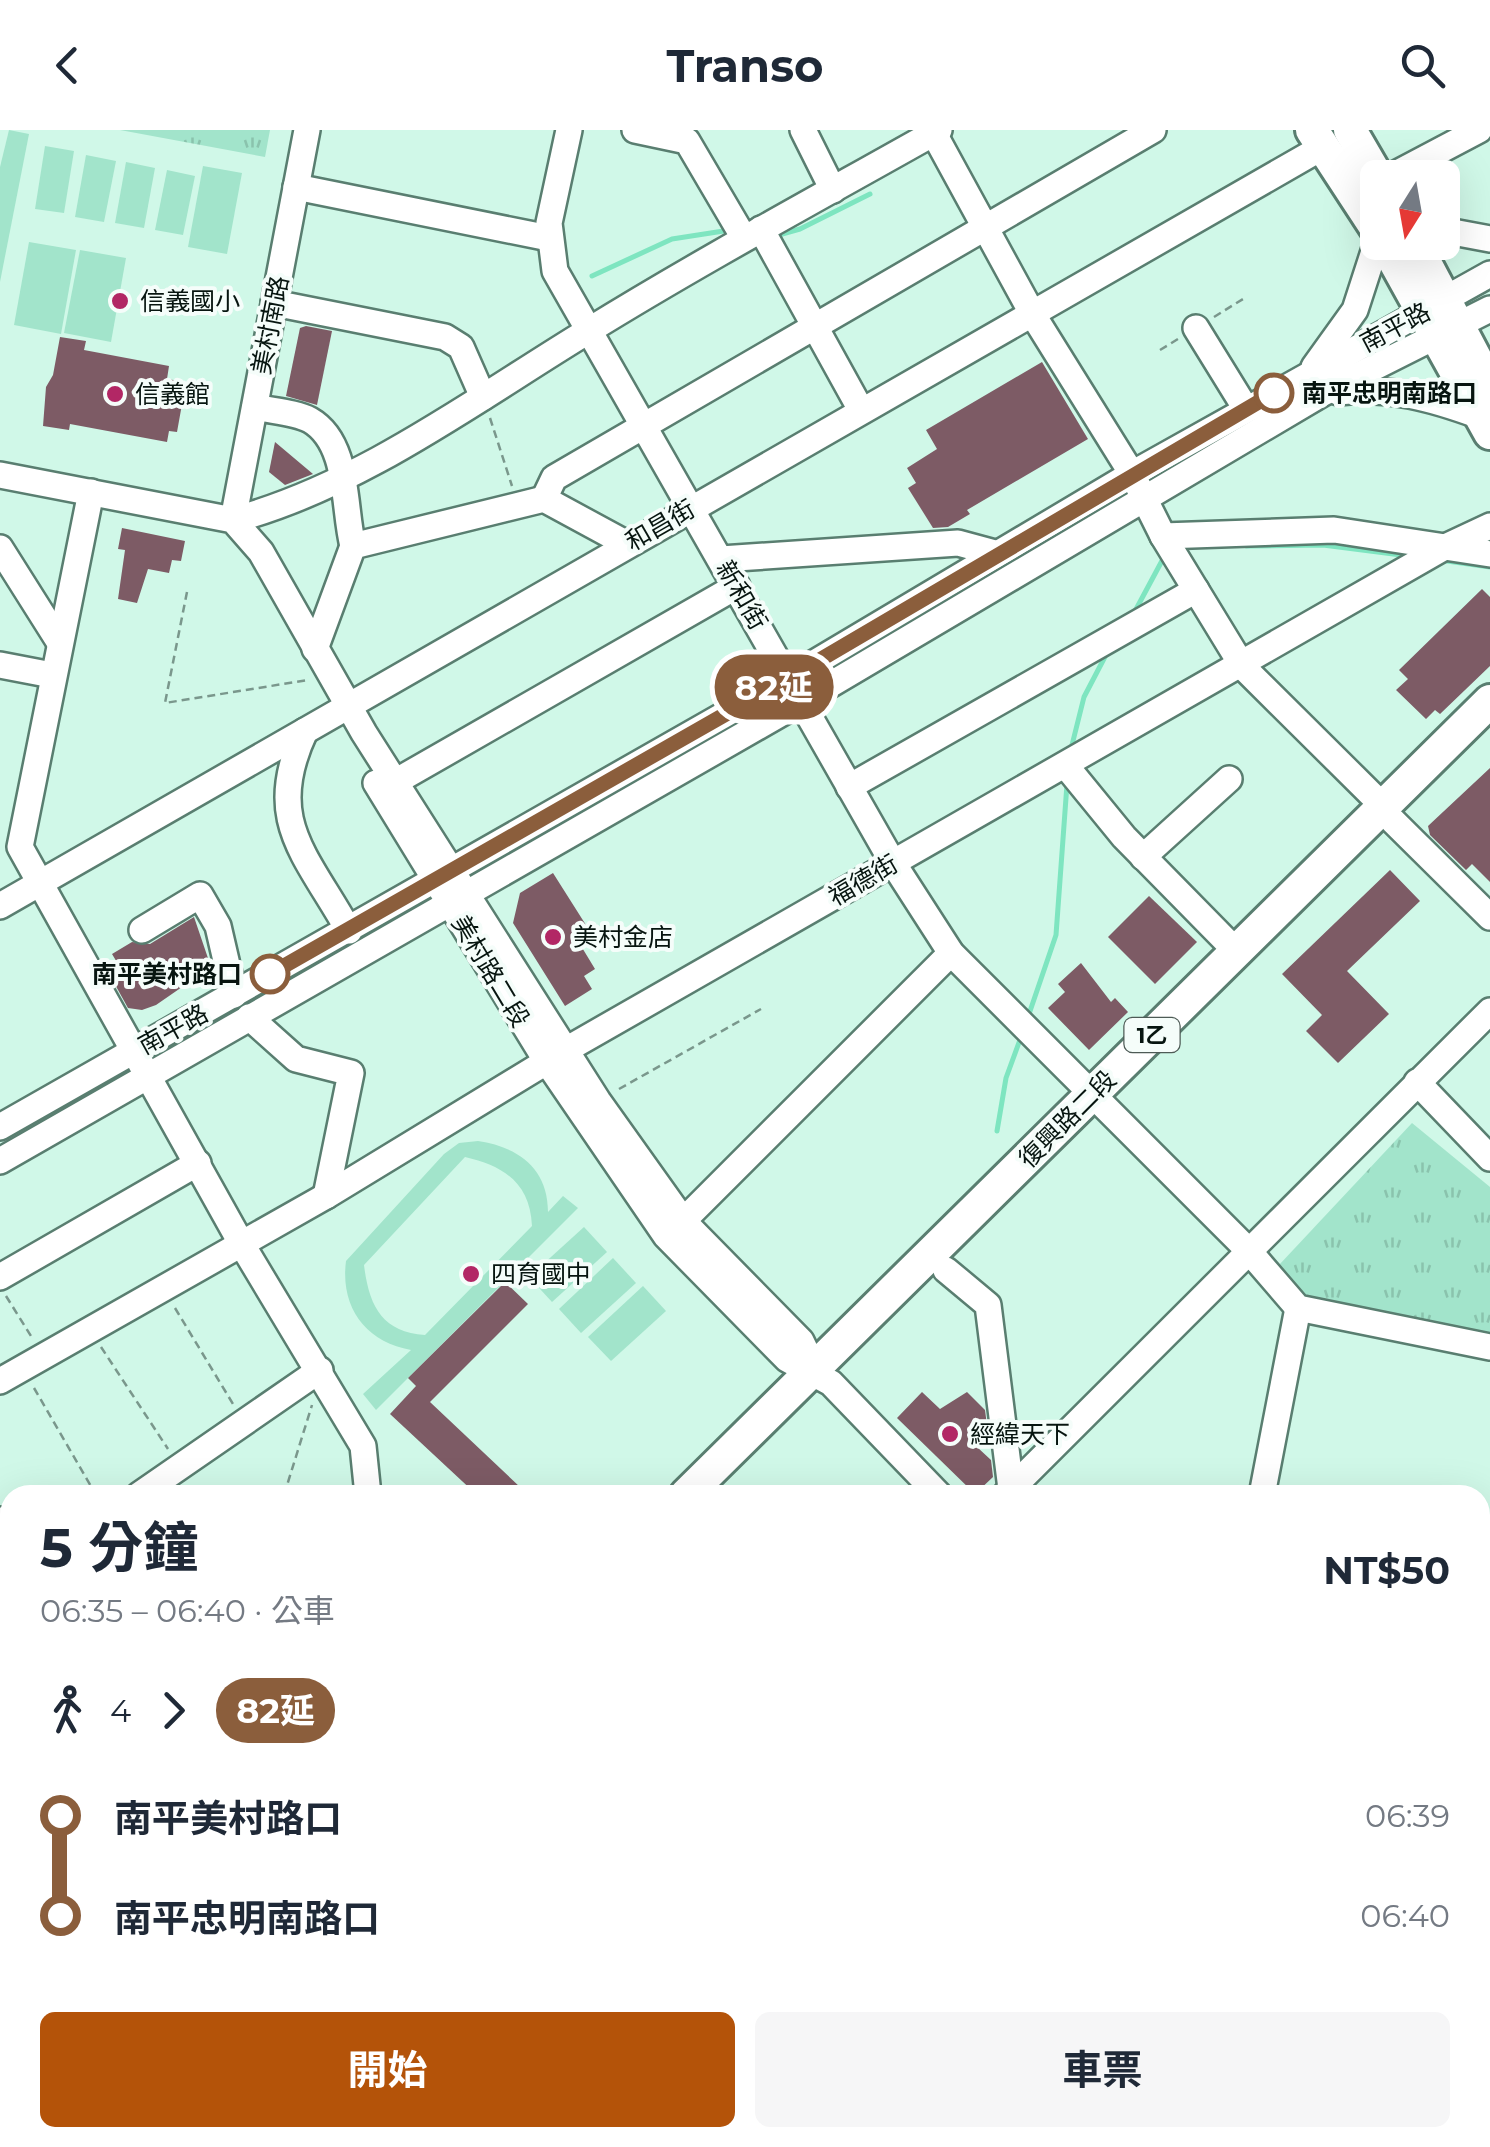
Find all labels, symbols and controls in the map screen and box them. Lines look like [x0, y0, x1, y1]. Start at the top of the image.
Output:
icon: back [40, 38, 95, 93]
text: Transo [666, 38, 824, 93]
icon: search [1395, 38, 1450, 93]
north arrow [1360, 160, 1460, 260]
map controls [1360, 160, 1460, 260]
street label: 美村南路 [246, 273, 294, 377]
place label: 信義國小 [140, 286, 240, 316]
marker: 信義國小 [109, 290, 131, 312]
street label: 南平路 [1355, 296, 1435, 358]
marker: 南平忠明南路口 [1255, 374, 1293, 412]
place label: 南平忠明南路口 [1302, 378, 1477, 408]
place label: 信義館 [135, 379, 210, 409]
marker: 信義館 [104, 383, 126, 405]
street label: 和昌街 [620, 493, 700, 557]
street label: 新和街 [710, 555, 774, 635]
line badge: 82延 [716, 654, 832, 720]
text: 82延 [735, 666, 813, 709]
street label: 福德街 [823, 848, 903, 912]
street label: 美村路二段 [446, 910, 536, 1032]
place label: 美村金店 [573, 922, 673, 952]
marker: 美村金店 [542, 926, 564, 948]
marker: 南平美村路口 [251, 955, 289, 993]
place label: 南平美村路口 [92, 959, 242, 989]
street label: 南平路 [133, 998, 213, 1060]
road number: 1乙 [1124, 1018, 1180, 1052]
street label: 復興路二段 [1012, 1064, 1122, 1174]
place label: 四育國中 [491, 1259, 591, 1289]
marker: 四育國中 [460, 1263, 482, 1285]
place label: 經緯天下 [970, 1419, 1070, 1449]
marker: 經緯天下 [939, 1423, 961, 1445]
text: 5 分鐘 [40, 1514, 198, 1581]
text: NT$50 [1323, 1547, 1450, 1594]
text: 06:35 – 06:40 · 公車 [40, 1591, 335, 1630]
icon: walk [40, 1683, 95, 1738]
icon: forward [146, 1683, 201, 1738]
text: 82延 [236, 1689, 315, 1732]
text: 4 [110, 1691, 131, 1730]
text: 南平美村路口 [114, 1795, 342, 1842]
text: 06:39 [1365, 1796, 1450, 1835]
text: 南平忠明南路口 [114, 1895, 380, 1942]
text: 06:40 [1360, 1896, 1450, 1935]
button: 開始 [40, 2012, 735, 2127]
button: 車票 [755, 2012, 1450, 2127]

